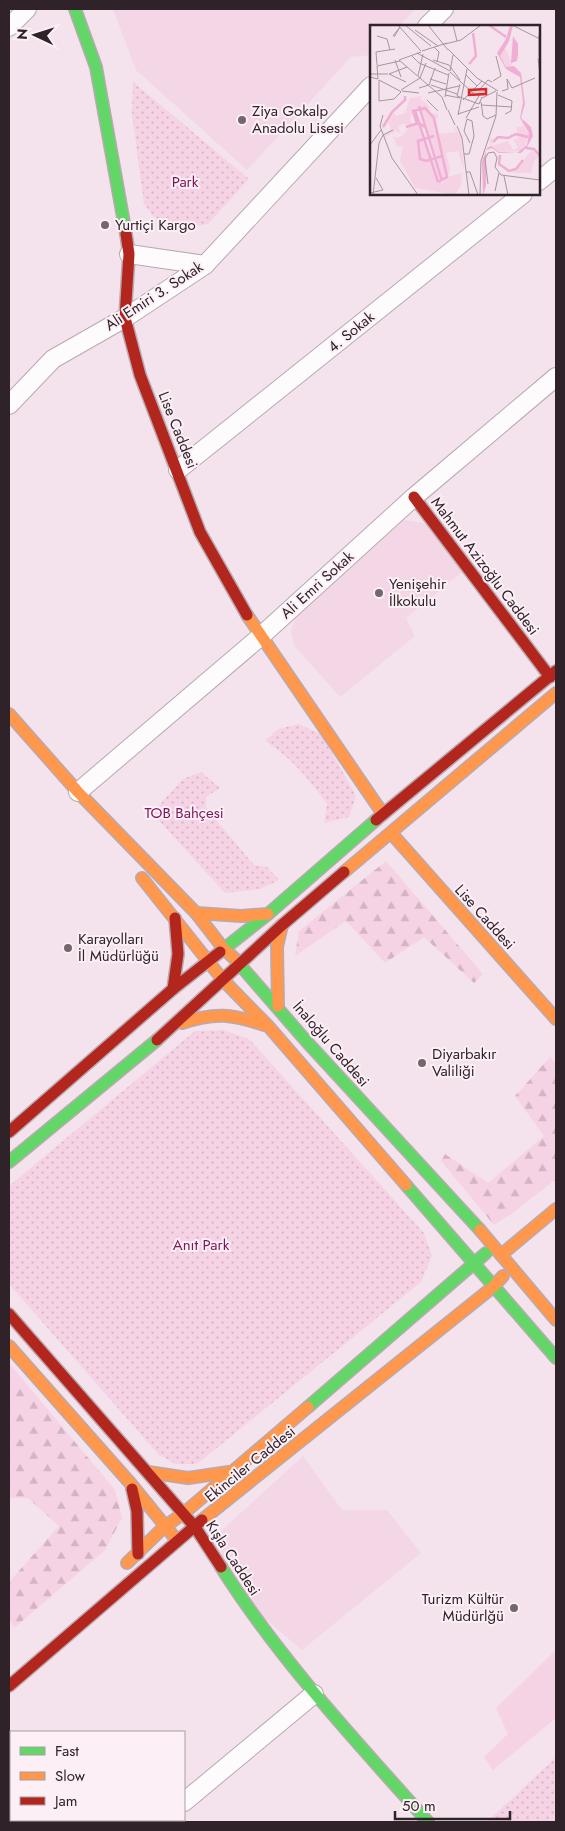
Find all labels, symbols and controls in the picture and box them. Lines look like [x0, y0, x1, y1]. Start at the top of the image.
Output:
north arrow [10, 10, 60, 60]
inset map [370, 25, 540, 195]
text: N [12, 28, 32, 40]
place label: Ziya Gokalp Anadolu Lisesi [252, 100, 344, 139]
marker: Ziya Gokalp Anadolu Lisesi [236, 114, 248, 126]
park label: Park [172, 171, 199, 193]
place label: Yurtiçi Kargo [115, 214, 196, 236]
marker: Yurtiçi Kargo [99, 219, 111, 231]
street label: Ali Emiri 3. Sokak [101, 256, 208, 336]
street label: 4. Sokak [323, 306, 379, 358]
street label: Lise Caddesi [153, 388, 203, 472]
street label: Mahmut Azizoğlu Caddesi [426, 492, 544, 640]
street label: Ali Emri Sokak [275, 546, 359, 624]
place label: Yenişehir İlkokulu [389, 573, 447, 612]
marker: Yenişehir İlkokulu [373, 587, 385, 599]
park label: TOB Bahçesi [144, 802, 224, 824]
street label: Lise Caddesi [450, 879, 520, 955]
place label: Karayolları İl Müdürlüğü [78, 928, 159, 967]
marker: Karayolları İl Müdürlüğü [62, 942, 74, 954]
street label: İnaloğlu Caddesi [288, 996, 374, 1092]
place label: Diyarbakır Valiliği [432, 1043, 497, 1082]
marker: Diyarbakır Valiliği [416, 1057, 428, 1069]
park label: Anıt Park [173, 1234, 230, 1256]
street label: Ekinciler Caddesi [200, 1421, 300, 1507]
street label: Kışla Caddesi [200, 1516, 266, 1600]
place label: Turizm Kültür Müdürlğü [422, 1588, 505, 1627]
marker: Turizm Kültür Müdürlğü [508, 1602, 520, 1614]
legend [10, 1731, 185, 1821]
text: Fast [55, 1740, 79, 1762]
text: Slow [55, 1765, 86, 1787]
scale bar [395, 1788, 510, 1820]
text: Jam [53, 1790, 78, 1812]
text: 50 m [402, 1795, 436, 1817]

